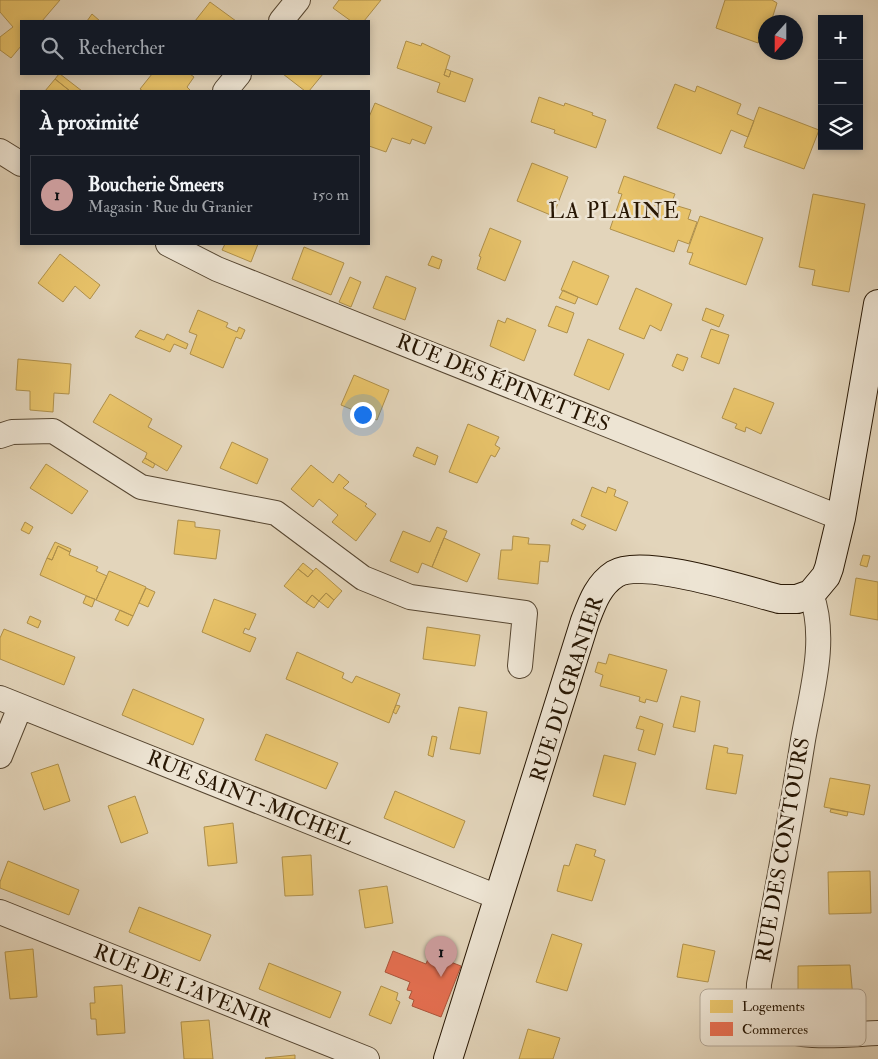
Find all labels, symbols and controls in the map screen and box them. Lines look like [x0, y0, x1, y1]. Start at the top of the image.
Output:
north arrow [758, 15, 803, 60]
map controls [818, 15, 863, 150]
button: + [818, 15, 863, 60]
search box [20, 20, 370, 75]
icon: search [38, 34, 66, 62]
text: Rechercher [78, 36, 165, 60]
button: − [818, 60, 863, 105]
button: layers [818, 105, 863, 150]
text: À proximité [40, 109, 138, 136]
text: Boucherie Smeers [88, 173, 224, 197]
text: 1 [54, 185, 60, 205]
text: 150 m [312, 185, 349, 205]
text: Magasin · Rue du Granier [88, 197, 253, 217]
district label: LA PLAINE [548, 197, 680, 225]
street label: RUE DES ÉPINETTES [392, 328, 614, 438]
your location [350, 402, 376, 428]
street label: RUE DU GRANIER [524, 592, 610, 785]
street label: RUE DES CONTOURS [750, 736, 816, 964]
street label: RUE SAINT-MICHEL [143, 744, 357, 852]
pin: 1 [425, 936, 457, 977]
street label: RUE DE L'AVENIR [90, 938, 277, 1035]
legend [700, 989, 866, 1046]
text: Logements [742, 998, 805, 1015]
text: Commerces [742, 1021, 808, 1038]

